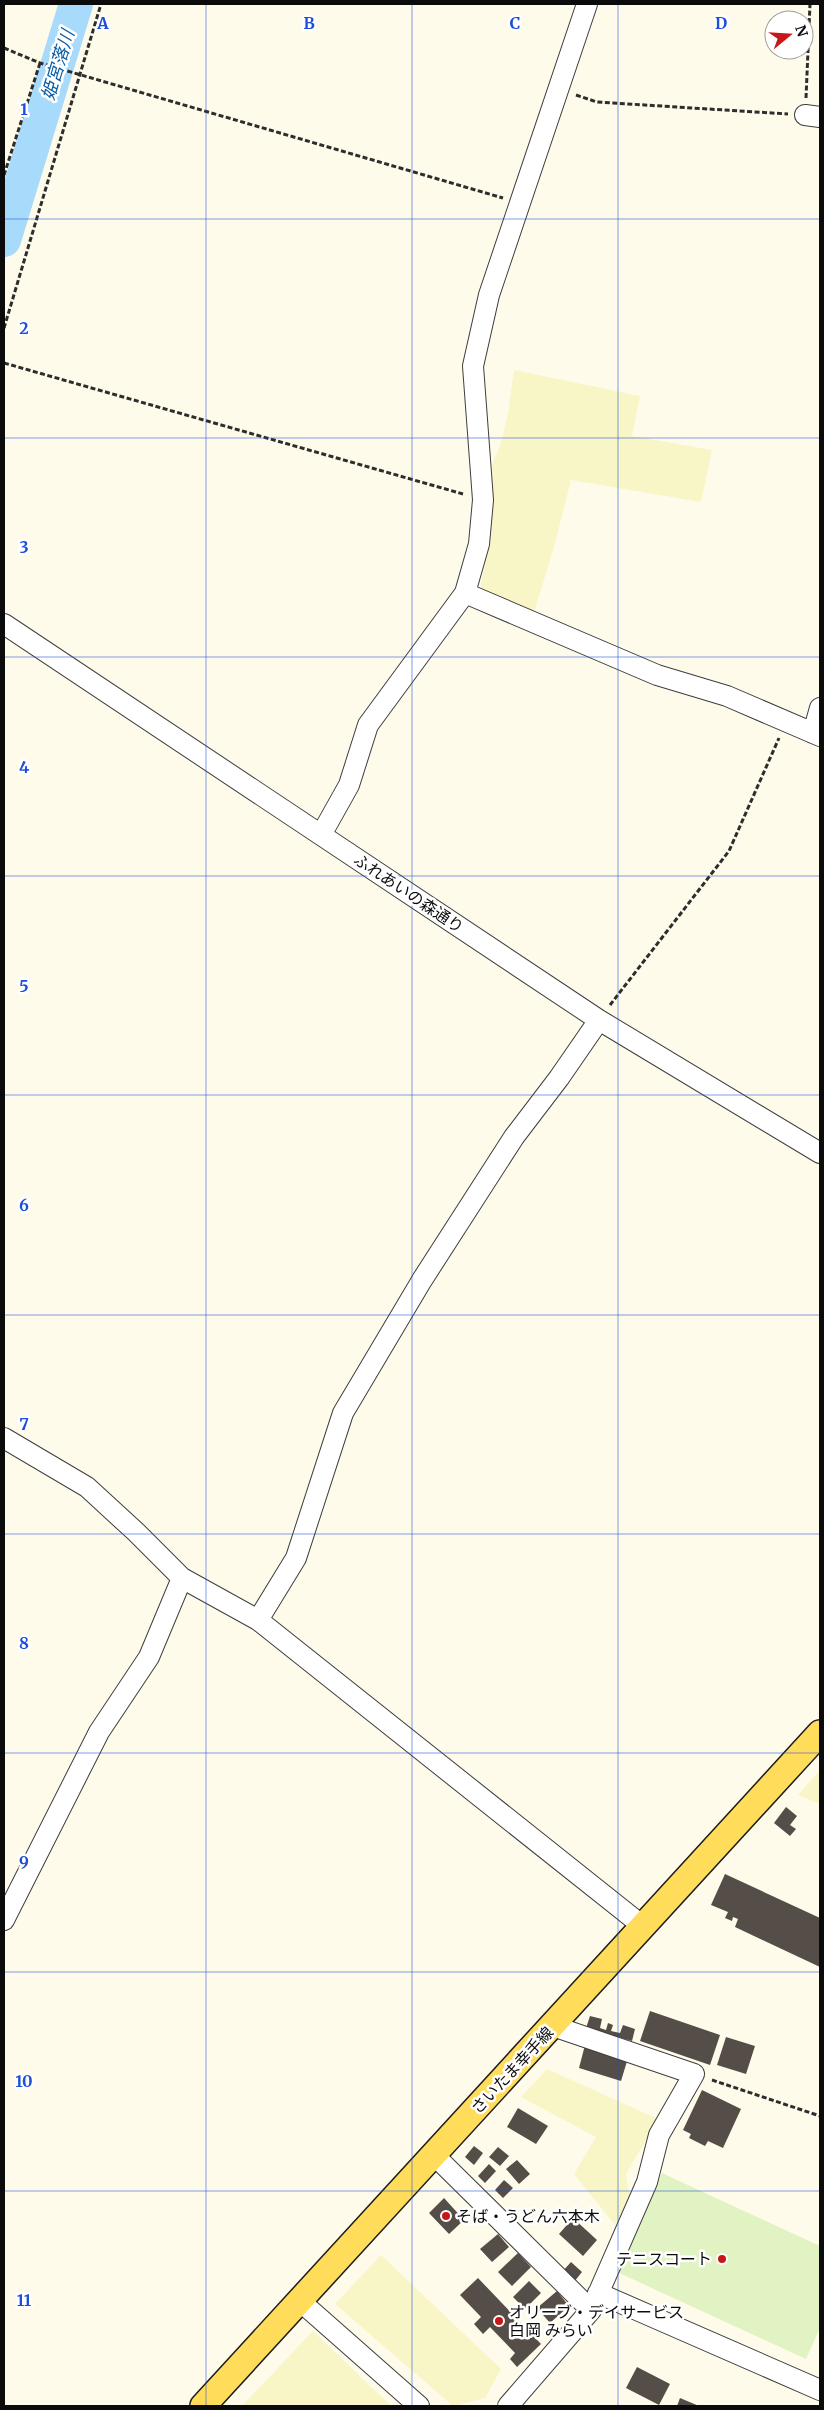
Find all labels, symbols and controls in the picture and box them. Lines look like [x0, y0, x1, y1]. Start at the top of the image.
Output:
north arrow [764, 10, 814, 60]
text: A [96, 13, 109, 33]
text: B [303, 13, 315, 33]
text: C [510, 13, 520, 33]
text: D [715, 13, 727, 33]
text: N [791, 23, 812, 39]
water label: 姫宮落川 [36, 25, 80, 103]
text: 1 [20, 99, 28, 119]
text: 2 [19, 318, 29, 338]
text: 3 [19, 537, 29, 557]
text: 4 [19, 757, 29, 777]
street label: ふれあいの森通り [350, 849, 468, 937]
text: 5 [19, 976, 29, 996]
text: 6 [19, 1195, 29, 1215]
text: 7 [19, 1414, 29, 1434]
text: 8 [19, 1633, 29, 1653]
text: 9 [19, 1852, 29, 1872]
street label: さいたま幸手線 [467, 2022, 557, 2118]
text: 10 [15, 2071, 33, 2091]
place label: そば・うどん六本木 [456, 2206, 600, 2226]
marker: そば・うどん六本木 [440, 2210, 452, 2222]
place label: テニスコート [616, 2249, 712, 2269]
marker: テニスコート [716, 2253, 728, 2265]
text: 11 [17, 2290, 32, 2310]
place label: オリーブ・デイサービス 白岡 みらい [509, 2302, 684, 2340]
marker: オリーブ・デイサービス 白岡 みらい [493, 2315, 505, 2327]

